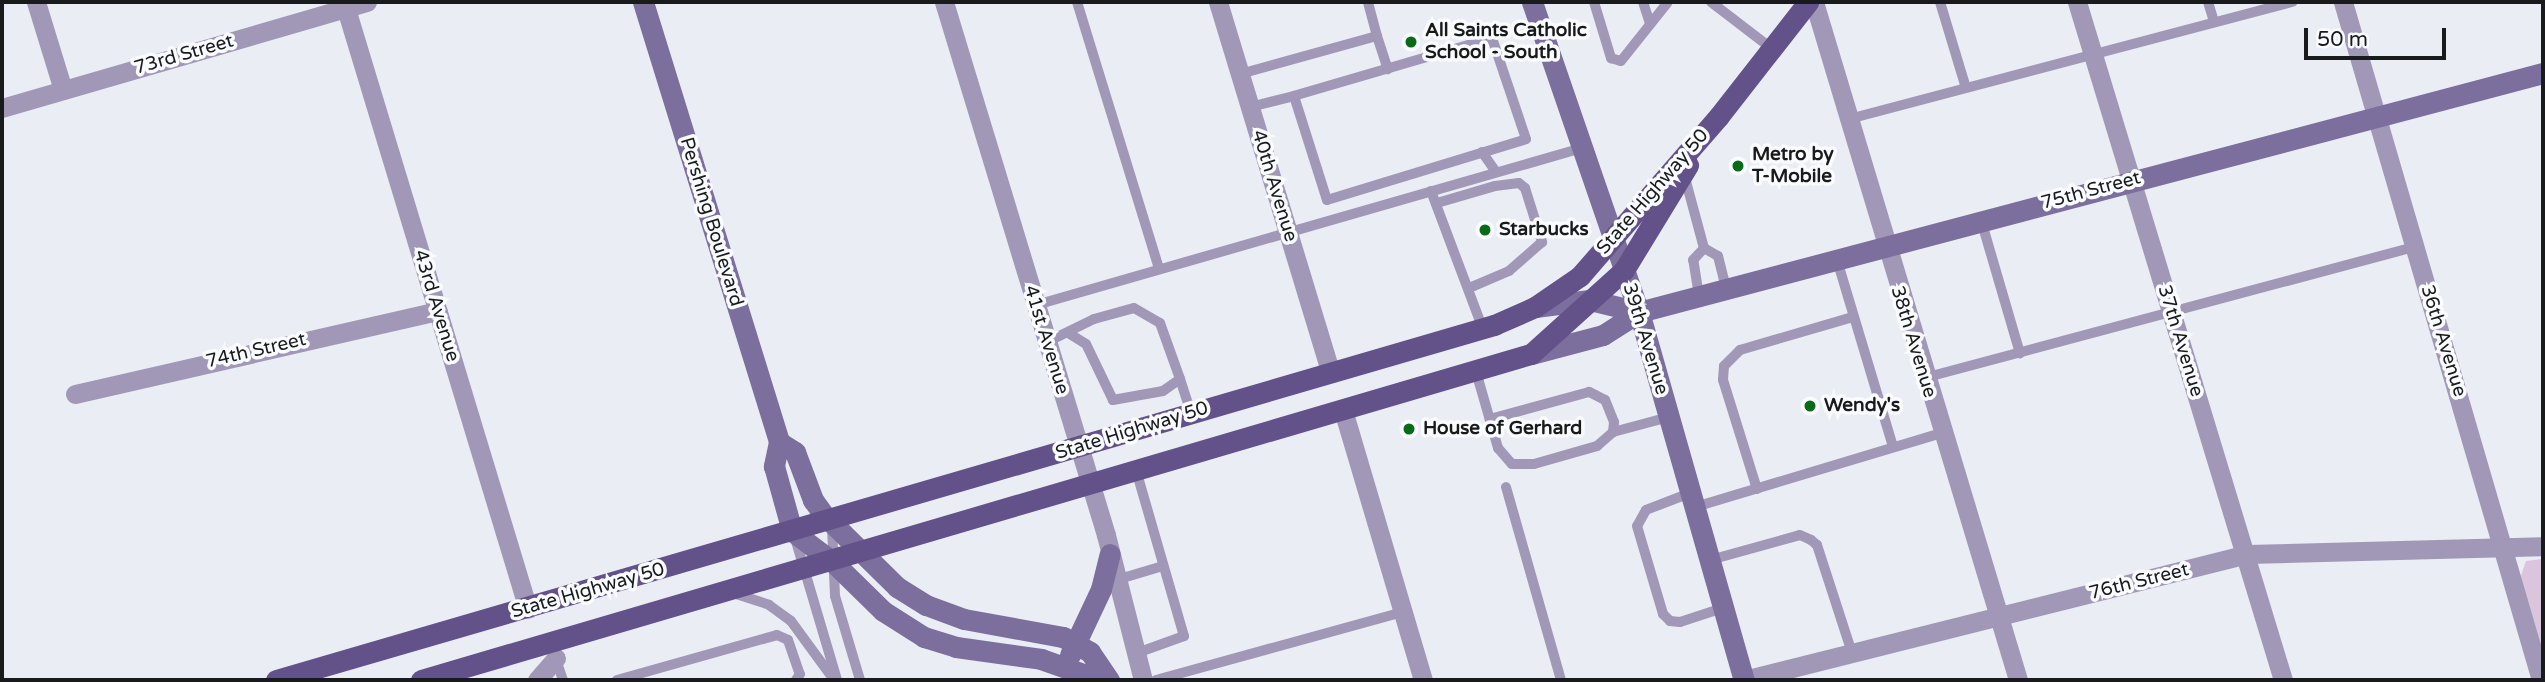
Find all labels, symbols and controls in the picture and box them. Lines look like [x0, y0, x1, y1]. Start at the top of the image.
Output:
scale bar [2307, 14, 2449, 58]
place label: All Saints Catholic School - South [1425, 20, 1587, 64]
text: 50 m [2317, 27, 2368, 52]
street label: 73rd Street [132, 30, 236, 80]
marker: All Saints Catholic School - South [1403, 34, 1419, 50]
street label: State Highway 50 [1592, 125, 1714, 259]
street label: 40th Avenue [1246, 127, 1302, 245]
street label: Pershing Boulevard [674, 135, 748, 309]
place label: Metro by T-Mobile [1752, 144, 1834, 188]
marker: Metro by T-Mobile [1730, 158, 1746, 174]
street label: 75th Street [2039, 167, 2143, 215]
place label: Starbucks [1499, 219, 1589, 241]
marker: Starbucks [1477, 222, 1493, 238]
street label: 43rd Avenue [408, 247, 464, 365]
street label: 39th Avenue [1617, 280, 1673, 398]
street label: 37th Avenue [2152, 282, 2208, 400]
street label: 36th Avenue [2415, 282, 2471, 400]
street label: 41st Avenue [1019, 283, 1073, 397]
street label: 38th Avenue [1885, 283, 1941, 401]
street label: 74th Street [204, 328, 308, 374]
place label: Wendy's [1824, 395, 1900, 417]
street label: State Highway 50 [1053, 397, 1211, 465]
marker: Wendy's [1802, 398, 1818, 414]
place label: House of Gerhard [1423, 418, 1582, 440]
marker: House of Gerhard [1401, 421, 1417, 437]
street label: State Highway 50 [509, 558, 667, 624]
street label: 76th Street [2087, 559, 2191, 605]

